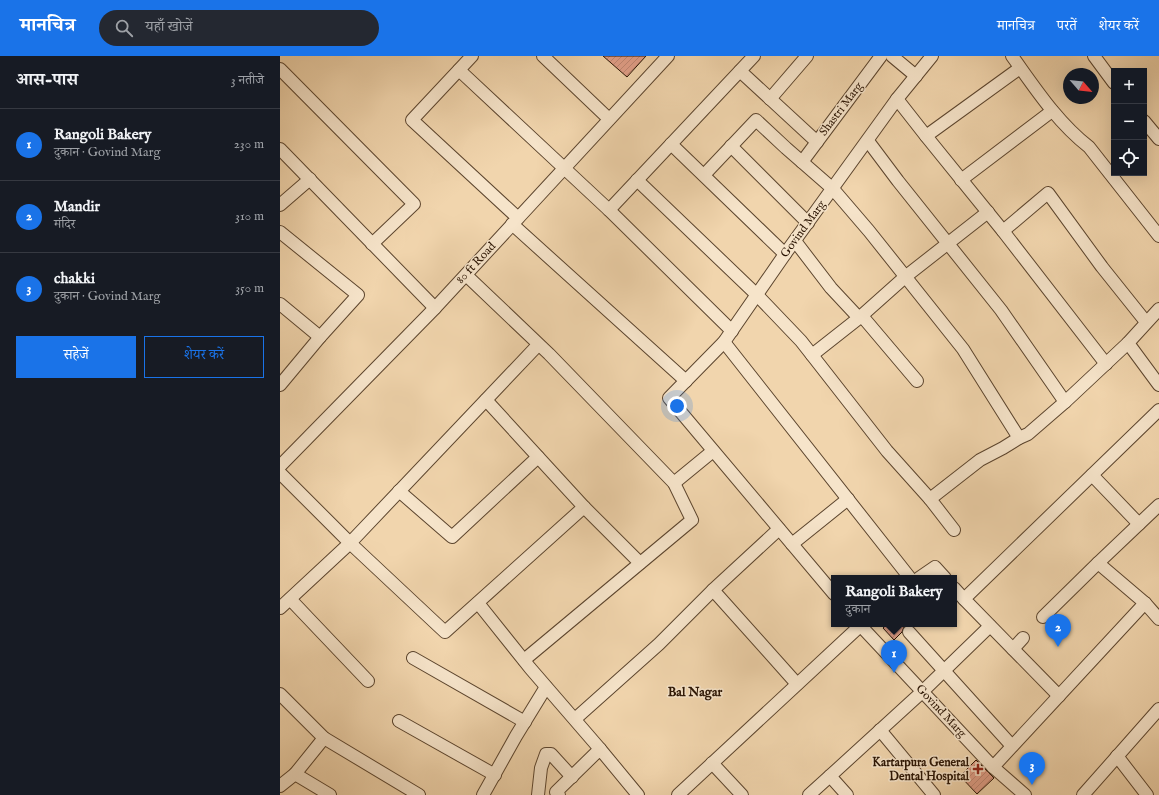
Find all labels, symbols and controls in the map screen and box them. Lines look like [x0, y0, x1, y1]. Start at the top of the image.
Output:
search box [99, 10, 379, 46]
text: मानचित्र [20, 14, 75, 38]
icon: search [113, 17, 135, 39]
text: यहाँ खोजें [145, 17, 193, 36]
text: मानचित्र [997, 17, 1035, 35]
text: परतें [1057, 17, 1077, 35]
text: शेयर करें [1099, 17, 1139, 35]
north arrow [1063, 68, 1099, 104]
map controls [1111, 68, 1147, 176]
button: + [1111, 68, 1147, 104]
text: आस-पास [16, 70, 78, 91]
text: 3 नतीजे [231, 72, 264, 89]
street label: Shastri Marg [816, 79, 866, 139]
button: − [1111, 104, 1147, 140]
text: Rangoli Bakery [54, 125, 151, 144]
text: 1 [27, 136, 31, 153]
text: 230 m [234, 136, 264, 153]
button: locate [1111, 140, 1147, 176]
text: दुकान · Govind Marg [54, 144, 161, 161]
text: Mandir [54, 197, 100, 216]
street label: Govind Marg [777, 197, 829, 261]
text: 2 [26, 208, 32, 225]
text: 310 m [235, 208, 264, 225]
text: मंदिर [54, 216, 75, 233]
street label: 80 ft Road [453, 239, 499, 287]
text: chakki [54, 269, 95, 288]
text: 3 [27, 280, 31, 297]
text: 350 m [235, 280, 264, 297]
text: दुकान · Govind Marg [54, 288, 161, 305]
button: सहेजें [16, 336, 136, 378]
button: शेयर करें [144, 336, 264, 378]
your location [667, 396, 687, 416]
popup [831, 575, 957, 627]
text: Rangoli Bakery [845, 582, 943, 601]
text: दुकान [845, 601, 870, 618]
pin: 2 [1045, 614, 1071, 647]
pin: 1 [881, 640, 907, 673]
street label: Govind Marg [913, 681, 970, 741]
district label: Bal Nagar [668, 684, 723, 701]
pin: 3 [1019, 752, 1045, 785]
place label: Kartarpura General Dental Hospital [872, 755, 970, 785]
marker: Kartarpura General Dental Hospital [972, 763, 984, 775]

